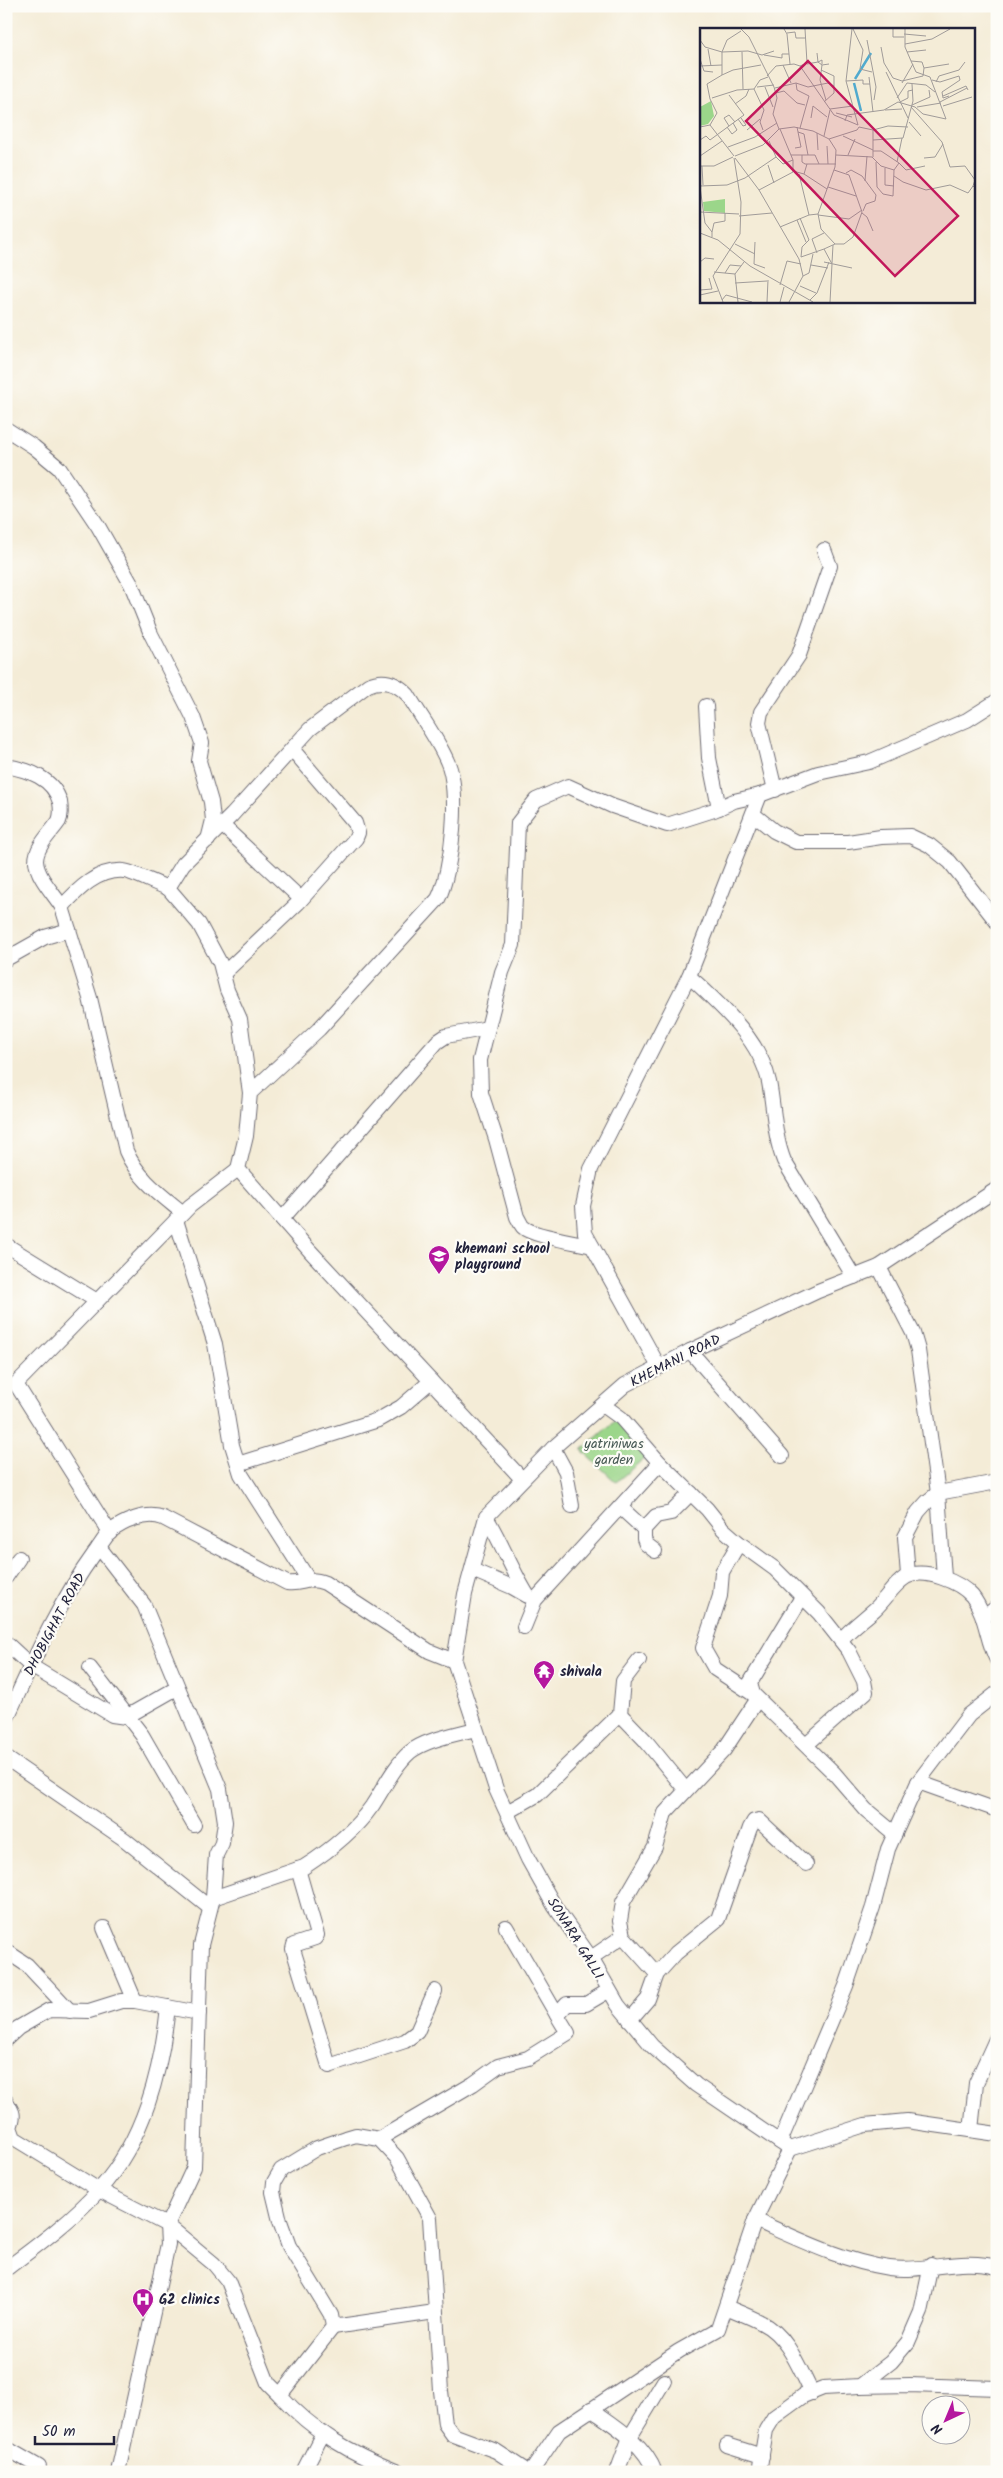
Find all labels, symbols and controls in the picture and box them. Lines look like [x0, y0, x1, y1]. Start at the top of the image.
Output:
inset map [700, 28, 976, 302]
place label: khemani school playground [454, 1238, 550, 1276]
school or university icon: khemani school playground [427, 1244, 451, 1275]
street label: KHEMANI ROAD [626, 1329, 725, 1393]
park label: yatriniwas garden [583, 1433, 644, 1471]
street label: DHOBIGHAT ROAD [18, 1569, 91, 1680]
temple icon: shivala [532, 1659, 556, 1690]
place label: shivala [560, 1661, 602, 1683]
street label: SONARA GALLI [541, 1893, 609, 1984]
hospital icon: G2 clinics [131, 2287, 155, 2318]
place label: G2 clinics [159, 2289, 220, 2311]
north arrow [920, 2396, 970, 2446]
scale bar [35, 2413, 114, 2445]
text: N [927, 2418, 948, 2440]
text: 50 m [42, 2420, 76, 2444]

